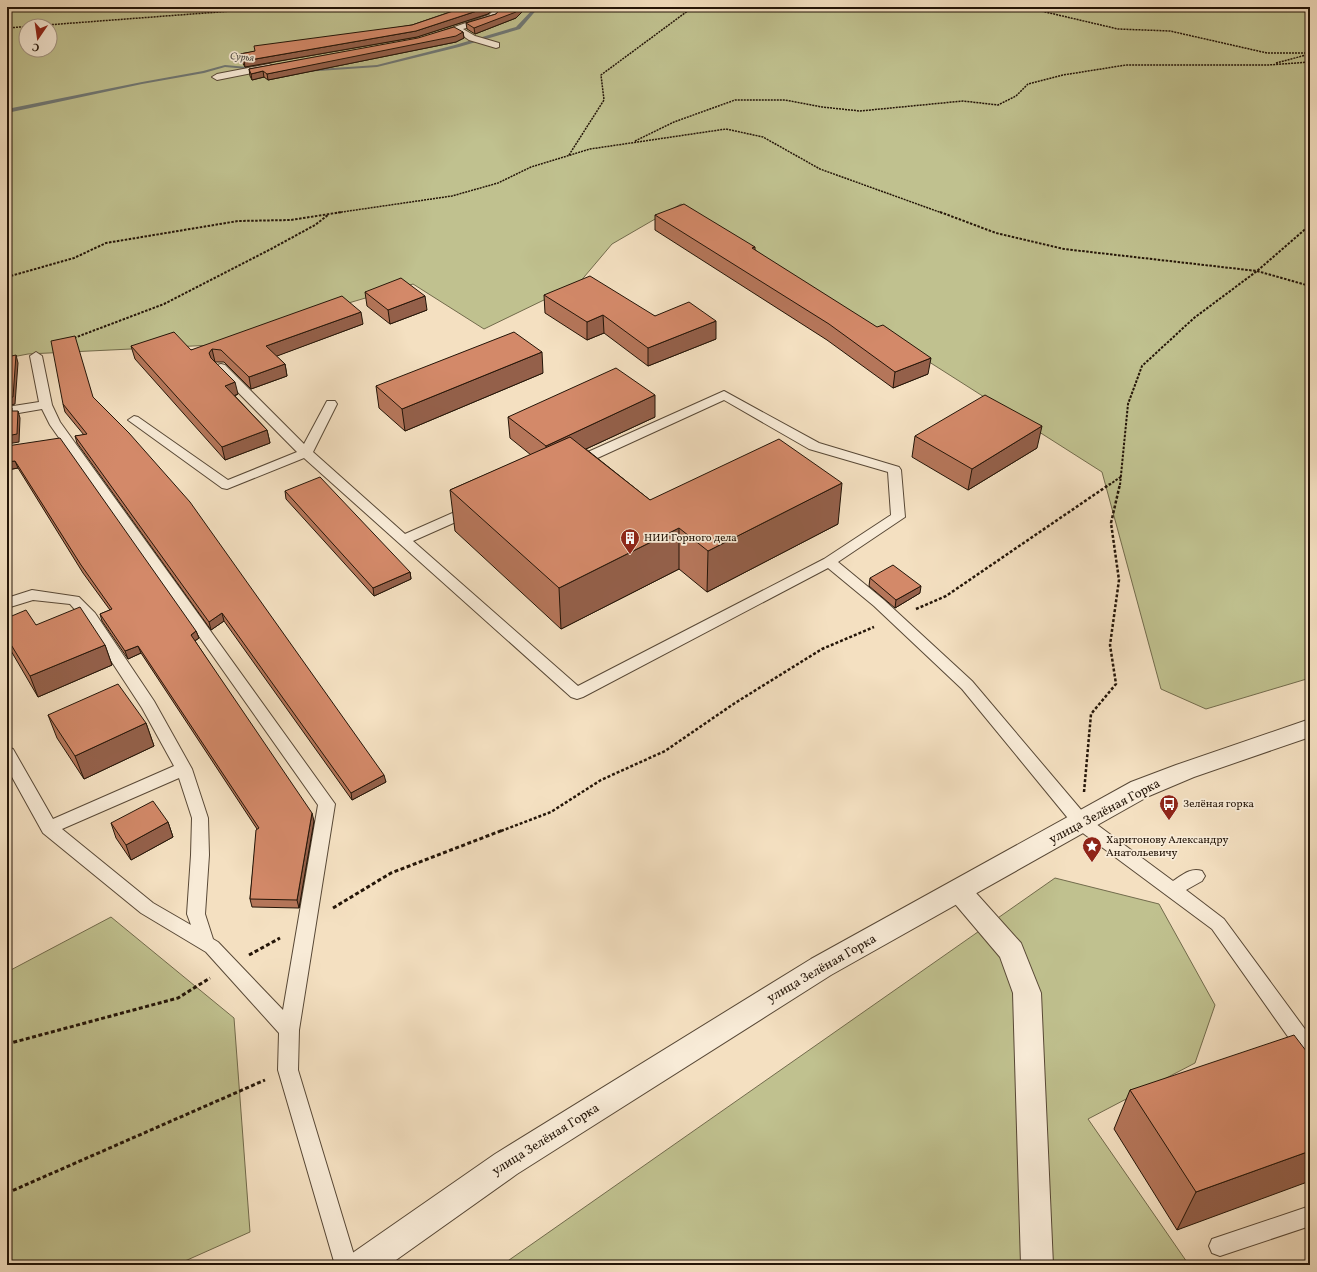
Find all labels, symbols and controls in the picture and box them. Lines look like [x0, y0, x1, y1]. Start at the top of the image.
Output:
north arrow [18, 18, 58, 58]
text: С [31, 38, 41, 54]
water label: Сурья [229, 49, 255, 65]
building icon: НИИ Горного дела [619, 527, 641, 555]
place label: НИИ Горного дела [644, 531, 737, 546]
street label: улица Зелёная Горка [1046, 775, 1164, 849]
bus stop icon: Зелёная горка [1158, 793, 1180, 821]
place label: Зелёная горка [1183, 797, 1255, 812]
place label: Харитонову Александру Анатольевичу [1106, 833, 1228, 861]
place icon: Харитонову Александру Анатольевичу [1081, 835, 1103, 863]
street label: улица Зелёная Горка [764, 930, 880, 1008]
street label: улица Зелёная Горка [489, 1100, 603, 1180]

